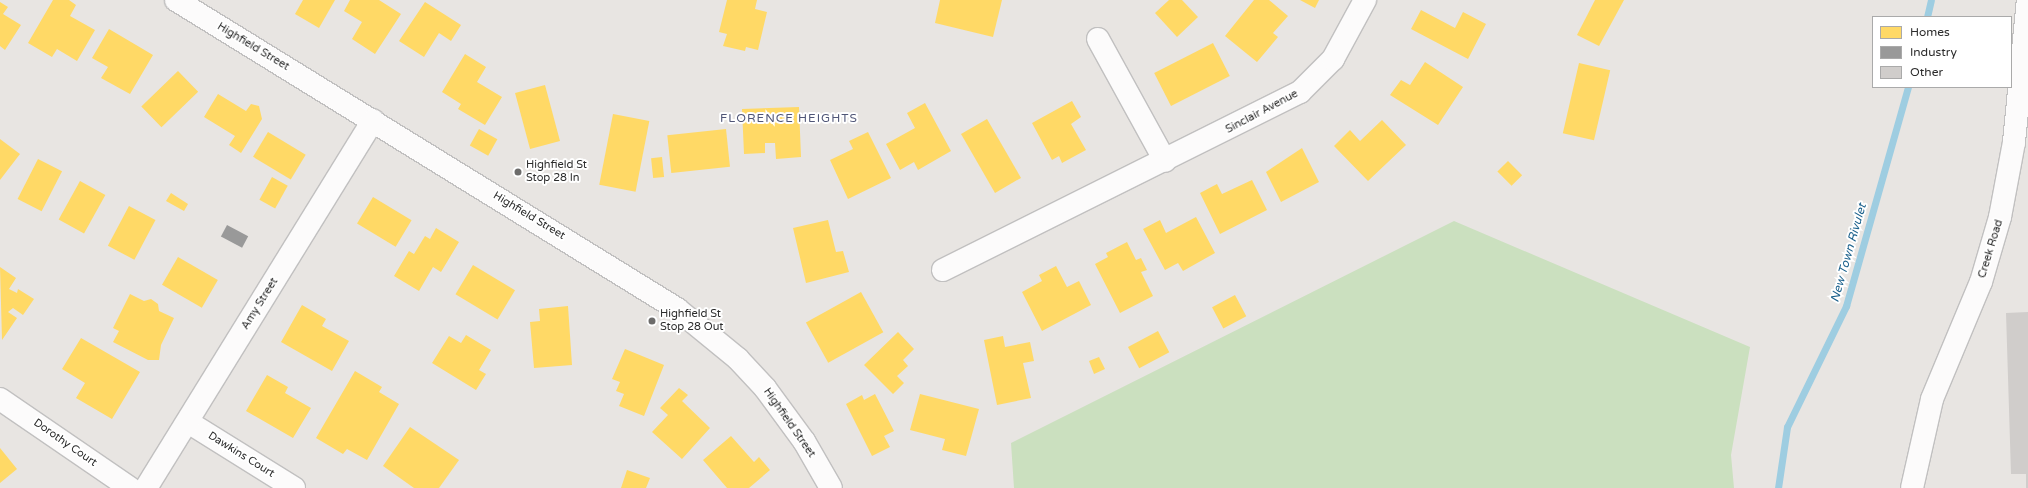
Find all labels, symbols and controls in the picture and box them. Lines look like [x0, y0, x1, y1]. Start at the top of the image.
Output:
legend [1872, 16, 2012, 88]
street label: Highfield Street [215, 20, 291, 74]
text: Homes [1910, 25, 1950, 39]
text: Industry [1910, 45, 1957, 59]
text: Other [1910, 65, 1943, 79]
street label: Sinclair Avenue [1224, 87, 1300, 137]
district label: FLORENCE HEIGHTS [720, 112, 858, 126]
place label: Highfield St Stop 28 In [526, 159, 587, 185]
marker: Highfield St Stop 28 In [513, 167, 523, 177]
street label: Highfield Street [491, 189, 567, 243]
water label: New Town Rivulet [1828, 202, 1870, 304]
street label: Creek Road [1976, 218, 2006, 280]
street label: Amy Street [239, 276, 281, 332]
place label: Highfield St Stop 28 Out [660, 308, 724, 334]
marker: Highfield St Stop 28 Out [647, 316, 657, 326]
street label: Highfield Street [760, 386, 818, 460]
street label: Dorothy Court [31, 416, 99, 470]
street label: Dawkins Court [205, 429, 277, 481]

